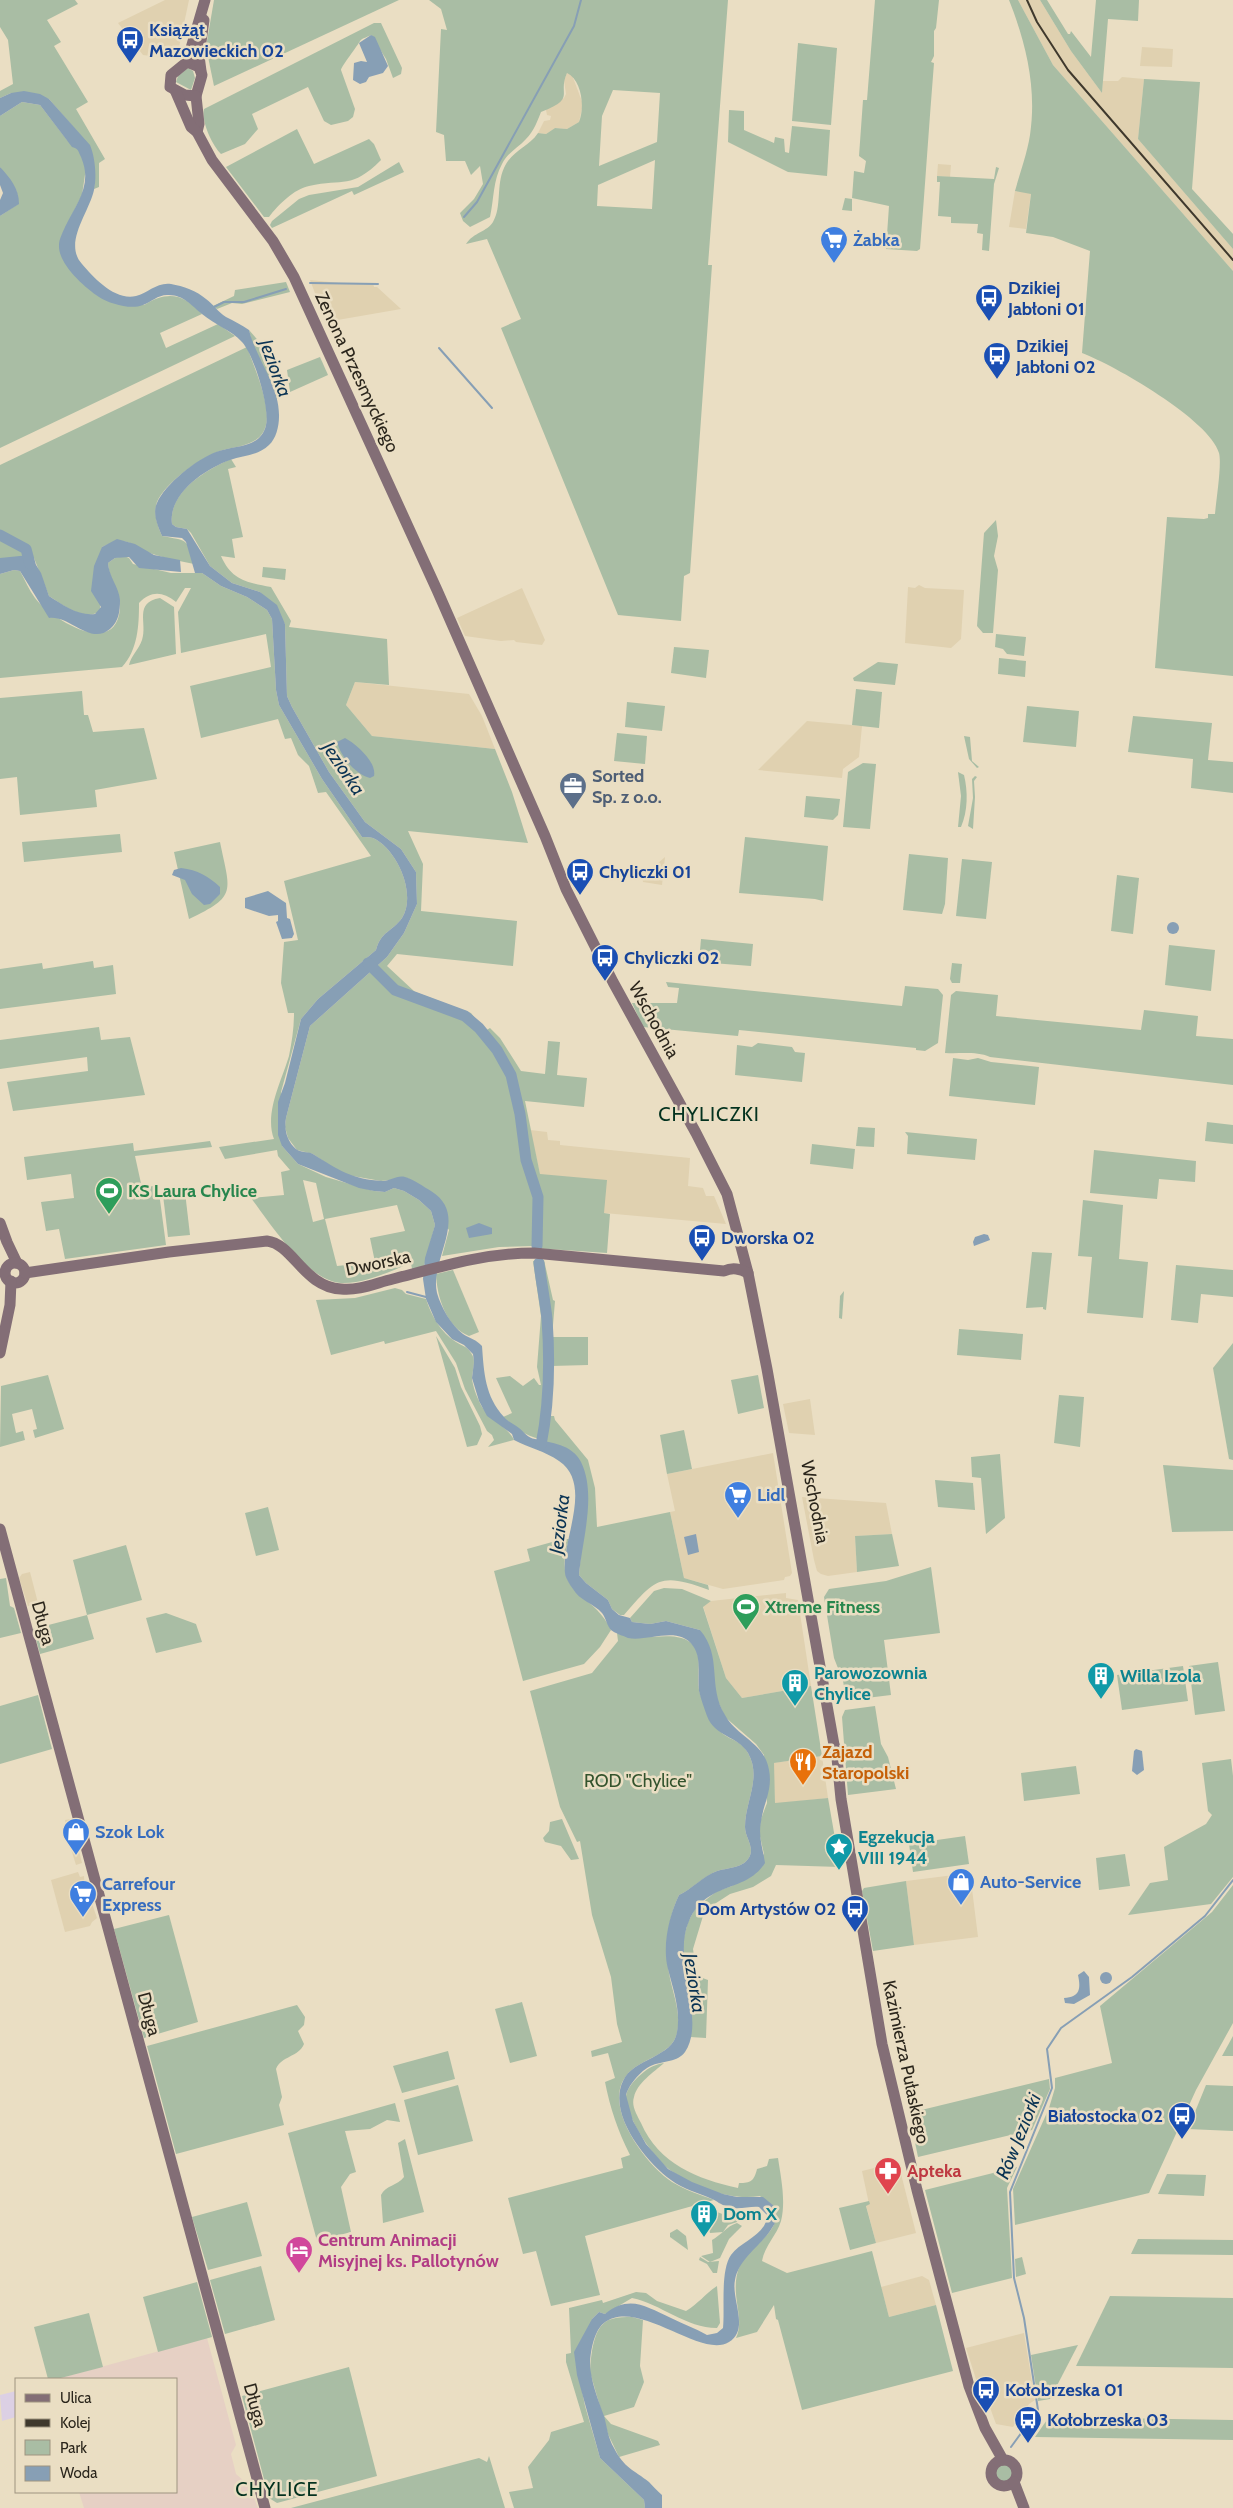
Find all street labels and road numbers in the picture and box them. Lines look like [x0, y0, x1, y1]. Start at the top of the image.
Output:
street label: Zenona Przesmyckiego [310, 288, 404, 456]
street label: Wschodnia [624, 978, 684, 1062]
street label: Dworska [344, 1245, 413, 1281]
street label: Wschodnia [796, 1459, 834, 1546]
street label: Długa [27, 1599, 59, 1648]
street label: Kazimierza Pułaskiego [878, 1978, 934, 2146]
street label: Długa [133, 1990, 165, 2039]
street label: Długa [239, 2381, 271, 2430]

